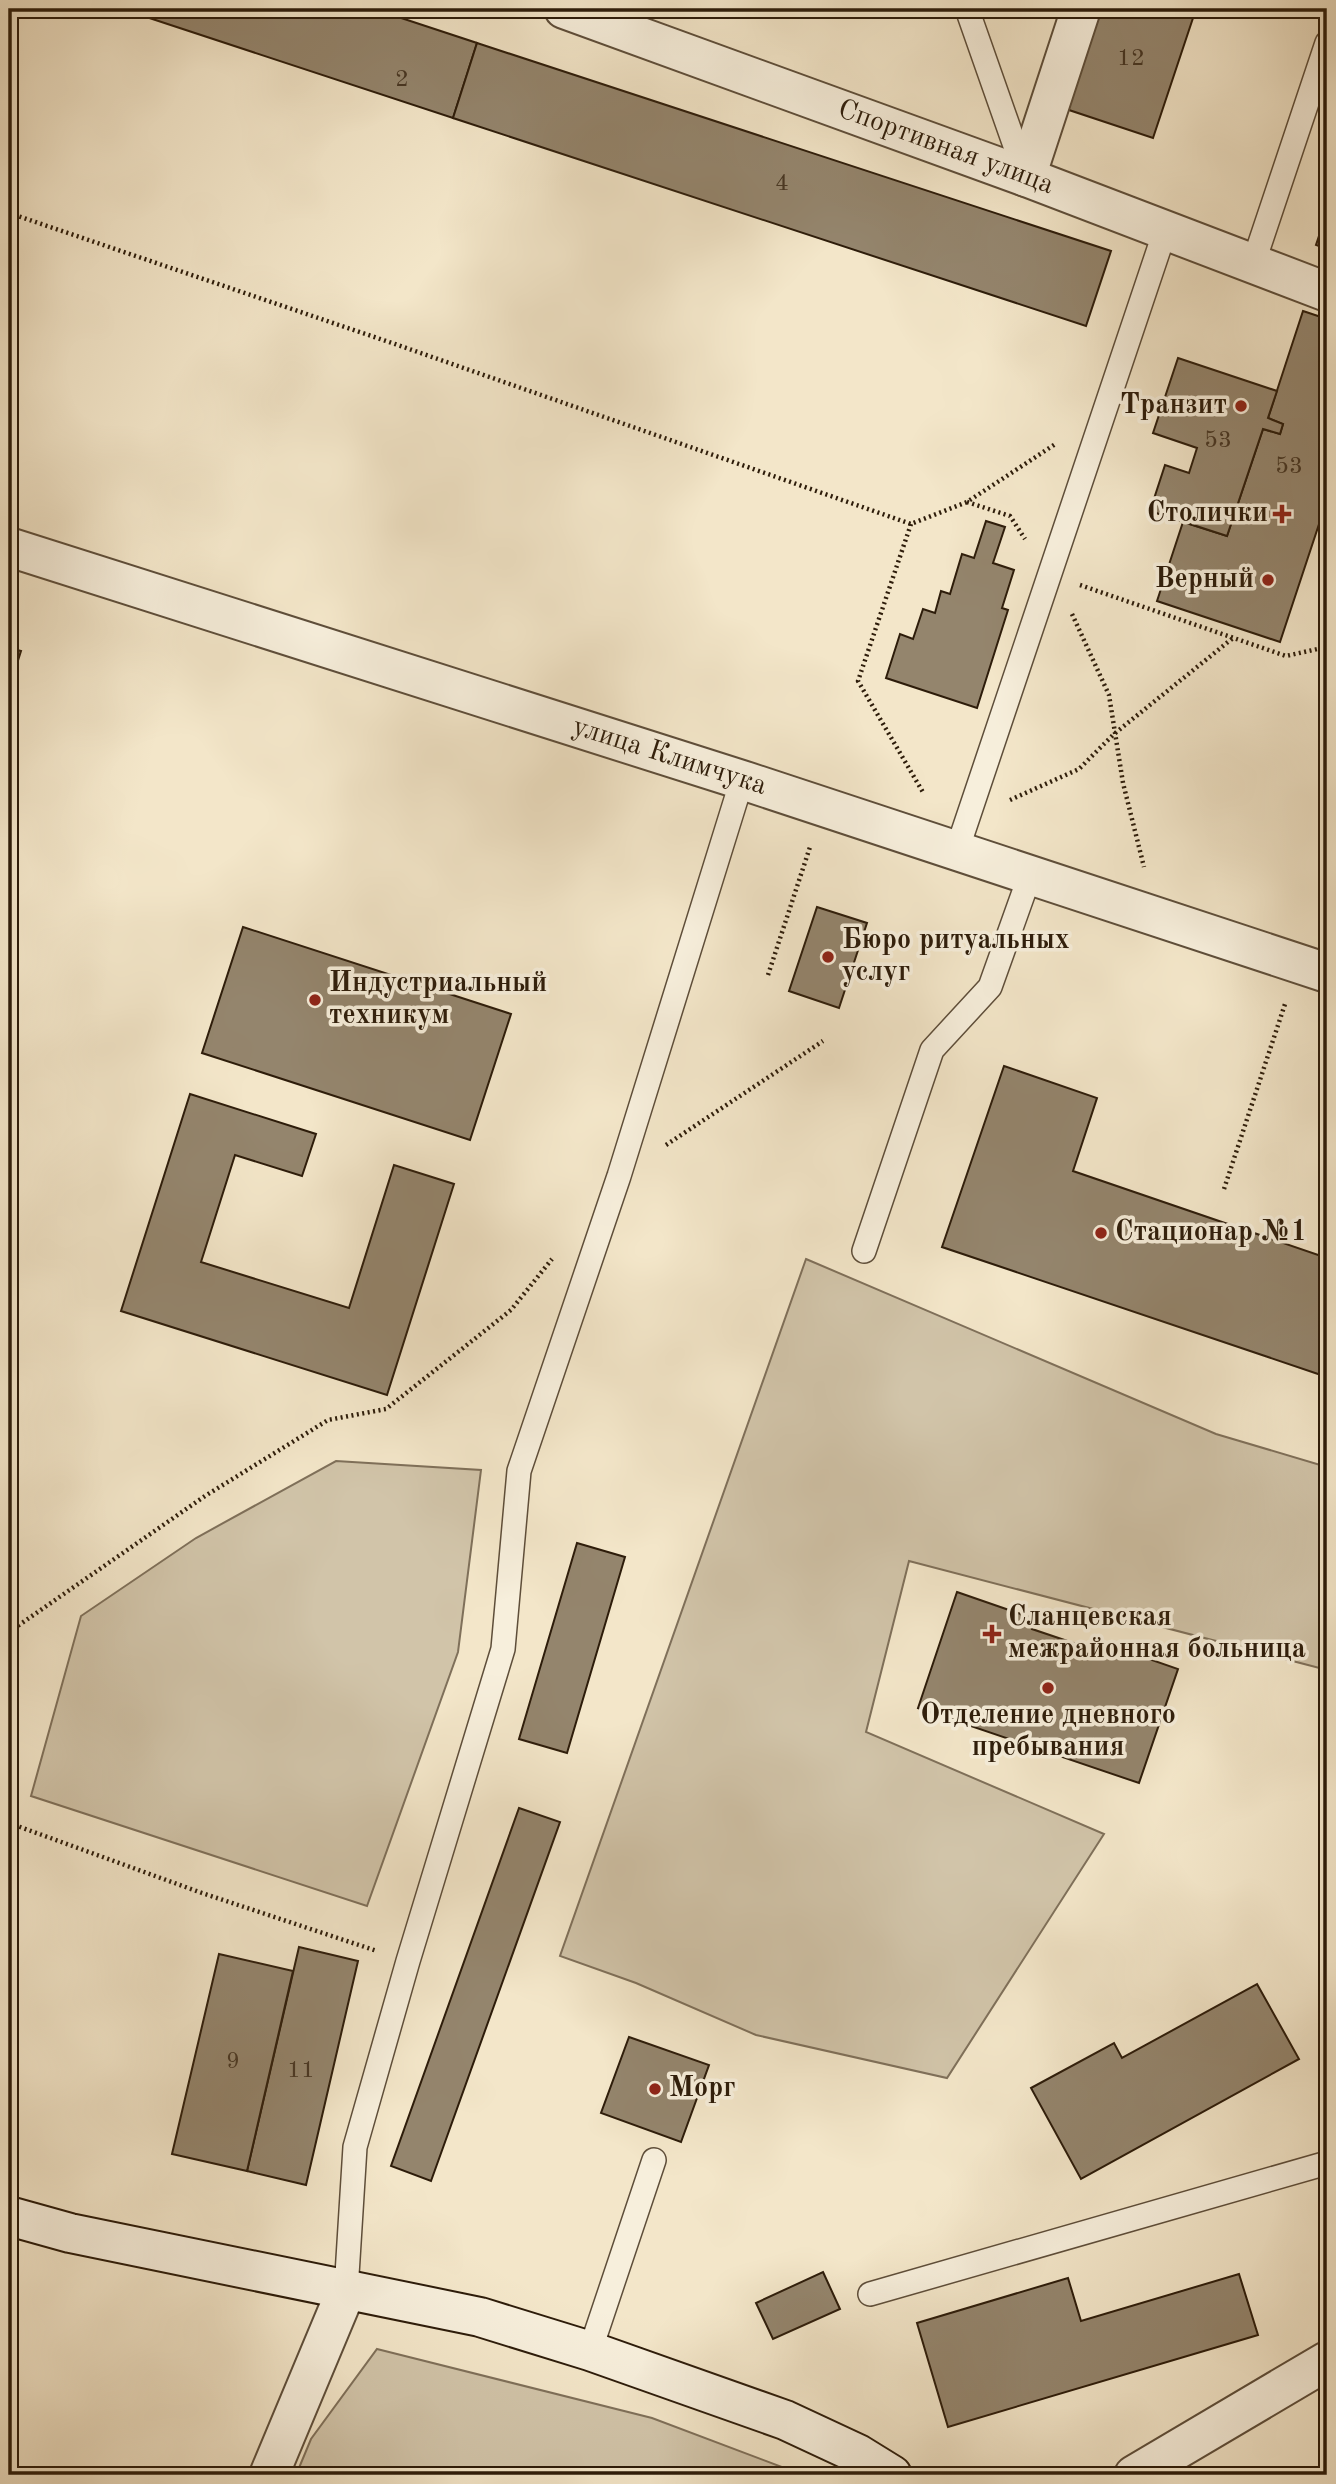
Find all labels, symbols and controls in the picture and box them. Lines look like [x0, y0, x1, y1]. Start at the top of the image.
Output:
house number: 12 [1117, 47, 1145, 71]
house number: 2 [395, 68, 409, 92]
street label: Спортивная улица [834, 96, 1057, 200]
house number: 4 [775, 172, 789, 196]
place label: Транзит [1120, 392, 1227, 420]
marker: Транзит [1233, 398, 1249, 414]
house number: 53 [1204, 429, 1232, 453]
house number: 53 [1275, 455, 1303, 479]
place label: Столички [1147, 499, 1268, 528]
marker: Столички [1274, 506, 1290, 522]
place label: Верный [1155, 566, 1254, 594]
marker: Верный [1260, 572, 1276, 588]
street label: улица Климчука [569, 713, 770, 801]
place label: Бюро ритуальных услуг [842, 927, 1069, 987]
marker: Бюро ритуальных услуг [820, 949, 836, 965]
place label: Индустриальный техникум [329, 970, 547, 1030]
marker: Индустриальный техникум [307, 992, 323, 1008]
place label: Стационар №1 [1115, 1218, 1307, 1247]
marker: Стационар №1 [1093, 1225, 1109, 1241]
place label: Сланцевская межрайонная больница [1008, 1603, 1306, 1664]
marker: Сланцевская межрайонная больница [982, 1624, 1002, 1644]
marker: Отделение дневного пребывания [1040, 1680, 1056, 1696]
place label: Отделение дневного пребывания [920, 1701, 1176, 1762]
house number: 9 [226, 2050, 240, 2074]
house number: 11 [287, 2059, 315, 2083]
place label: Морг [669, 2075, 736, 2103]
marker: Морг [647, 2081, 663, 2097]

